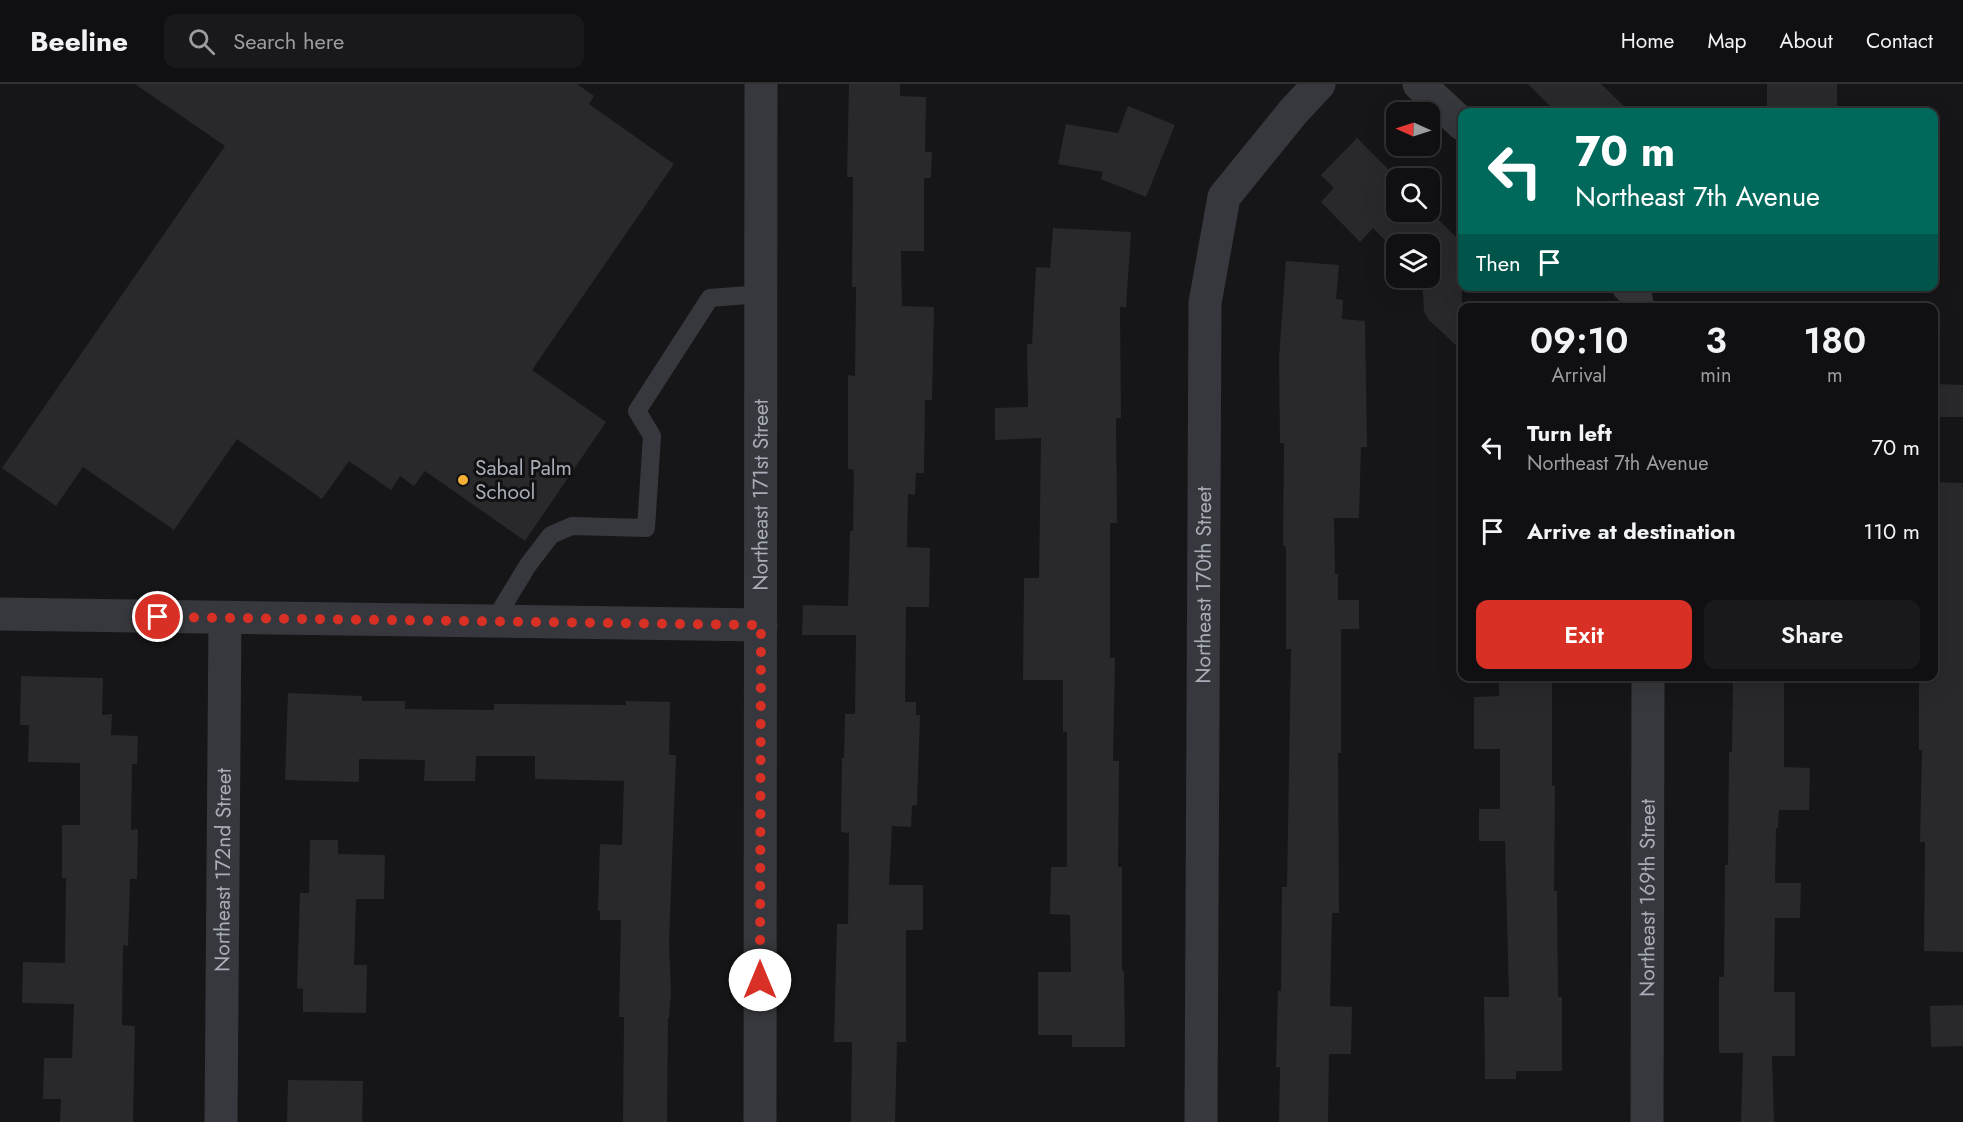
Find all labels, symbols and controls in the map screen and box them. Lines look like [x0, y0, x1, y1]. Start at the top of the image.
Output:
search box [164, 14, 584, 68]
text: Beeline [30, 21, 128, 62]
icon: search [185, 25, 218, 58]
text: Search here [233, 25, 344, 57]
text: Home [1621, 26, 1674, 56]
text: Map [1707, 26, 1747, 56]
text: About [1780, 26, 1833, 56]
text: Contact [1866, 26, 1933, 56]
north arrow [1386, 102, 1440, 156]
map controls [1386, 102, 1440, 288]
text: 70 m [1575, 121, 1675, 182]
icon: left [1476, 132, 1554, 210]
button: search [1386, 168, 1440, 222]
text: Northeast 7th Avenue [1575, 177, 1820, 216]
button: layers [1386, 234, 1440, 288]
icon: arrive [1533, 246, 1566, 279]
text: Then [1476, 247, 1521, 279]
text: 09:10 [1530, 314, 1628, 366]
text: 3 [1705, 314, 1727, 366]
text: 180 [1804, 314, 1866, 366]
text: Arrival [1552, 361, 1607, 390]
text: min [1700, 361, 1732, 390]
text: m [1827, 361, 1843, 390]
street label: Northeast 171st Street [746, 399, 776, 591]
text: Turn left [1527, 417, 1612, 449]
icon: left [1476, 431, 1509, 464]
text: 70 m [1871, 431, 1920, 463]
text: Northeast 7th Avenue [1527, 449, 1708, 478]
place label: Sabal Palm School [475, 453, 572, 507]
marker: Sabal Palm School [456, 473, 470, 487]
street label: Northeast 170th Street [1188, 486, 1219, 684]
icon: arrive [1476, 515, 1509, 548]
text: Arrive at destination [1527, 515, 1736, 547]
text: 110 m [1863, 515, 1920, 547]
pin [132, 591, 183, 642]
icon: arrive [141, 600, 174, 633]
button: Exit [1476, 600, 1692, 669]
button: Share [1704, 600, 1920, 669]
street label: Northeast 172nd Street [207, 768, 239, 972]
street label: Northeast 169th Street [1632, 799, 1663, 997]
position arrow [728, 948, 792, 1012]

